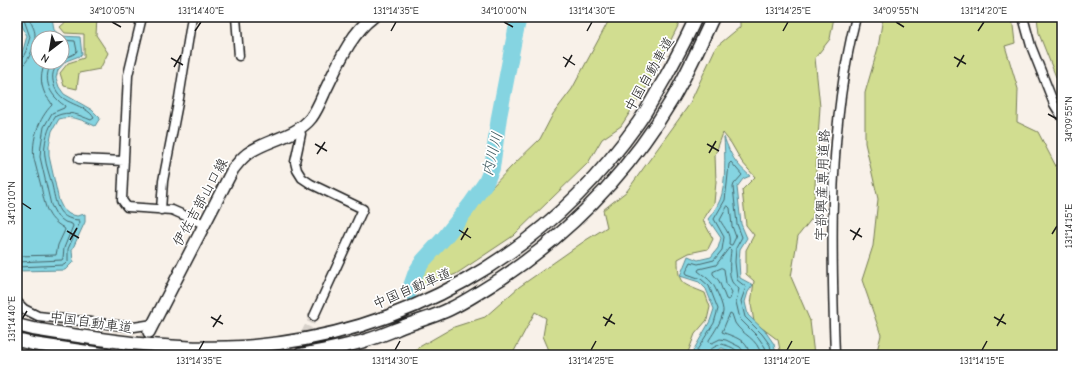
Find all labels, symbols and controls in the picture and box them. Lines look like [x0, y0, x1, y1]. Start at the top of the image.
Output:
text: 34°10'05"N [89, 5, 135, 17]
text: 131°14'40"E [178, 5, 224, 17]
text: 131°14'35"E [373, 5, 419, 17]
text: 34°10'00"N [481, 5, 527, 17]
text: 131°14'30"E [569, 5, 615, 17]
text: 131°14'25"E [765, 5, 811, 17]
text: 34°09'55"N [873, 5, 919, 17]
text: 131°14'20"E [961, 5, 1007, 17]
north arrow [30, 30, 70, 70]
street label: 中国自動車道 [621, 34, 678, 115]
text: N [39, 51, 52, 66]
text: 34°09'55"N [1063, 96, 1075, 142]
street label: 宇部興産専用道路 [812, 129, 833, 241]
water label: 内川川 [478, 130, 506, 178]
street label: 伊佐吉部山口線 [169, 155, 232, 249]
text: 34°10'10"N [6, 181, 18, 225]
text: 131°14'15"E [1063, 204, 1075, 248]
street label: 中国自動車道 [370, 264, 454, 313]
text: 131°14'40"E [6, 296, 18, 342]
street label: 中国自動車道 [48, 308, 134, 337]
text: 131°14'35"E [176, 355, 222, 367]
text: 131°14'30"E [372, 355, 418, 367]
text: 131°14'25"E [568, 355, 614, 367]
text: 131°14'20"E [764, 355, 810, 367]
text: 131°14'15"E [960, 355, 1004, 367]

